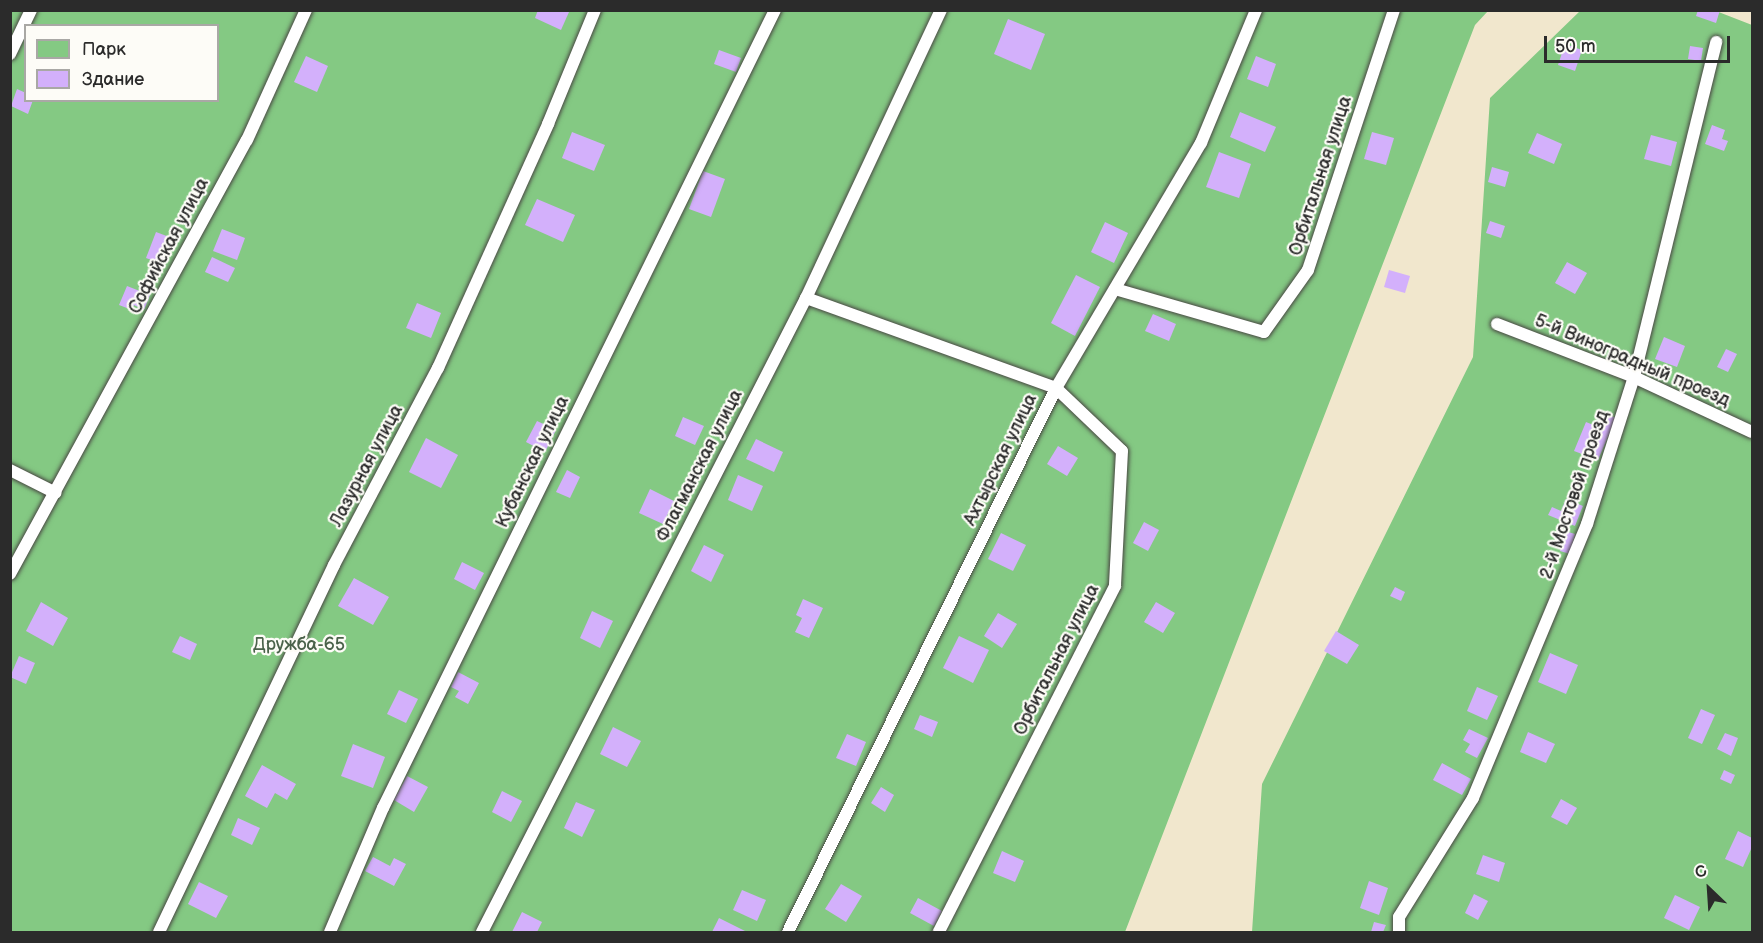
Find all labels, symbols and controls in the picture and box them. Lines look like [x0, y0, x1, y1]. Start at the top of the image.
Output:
legend [24, 24, 219, 102]
scale bar [1547, 24, 1733, 62]
text: 50 m [1555, 36, 1596, 57]
text: Парк [82, 39, 126, 60]
text: Здание [82, 69, 144, 90]
street label: Орбитальная улица [1285, 94, 1357, 258]
street label: Софийская улица [124, 175, 214, 317]
street label: 5-й Виноградный проезд [1531, 310, 1733, 412]
street label: Флагманская улица [652, 386, 748, 546]
street label: Ахтырская улица [960, 391, 1042, 529]
street label: Кубанская улица [492, 393, 574, 531]
street label: Лазурная улица [326, 401, 408, 531]
street label: 2-й Мостовой проезд [1536, 408, 1614, 582]
street label: Орбитальная улица [1010, 581, 1104, 739]
park label: Дружба-65 [253, 634, 345, 656]
north arrow [1679, 859, 1739, 919]
text: С [1692, 861, 1710, 883]

